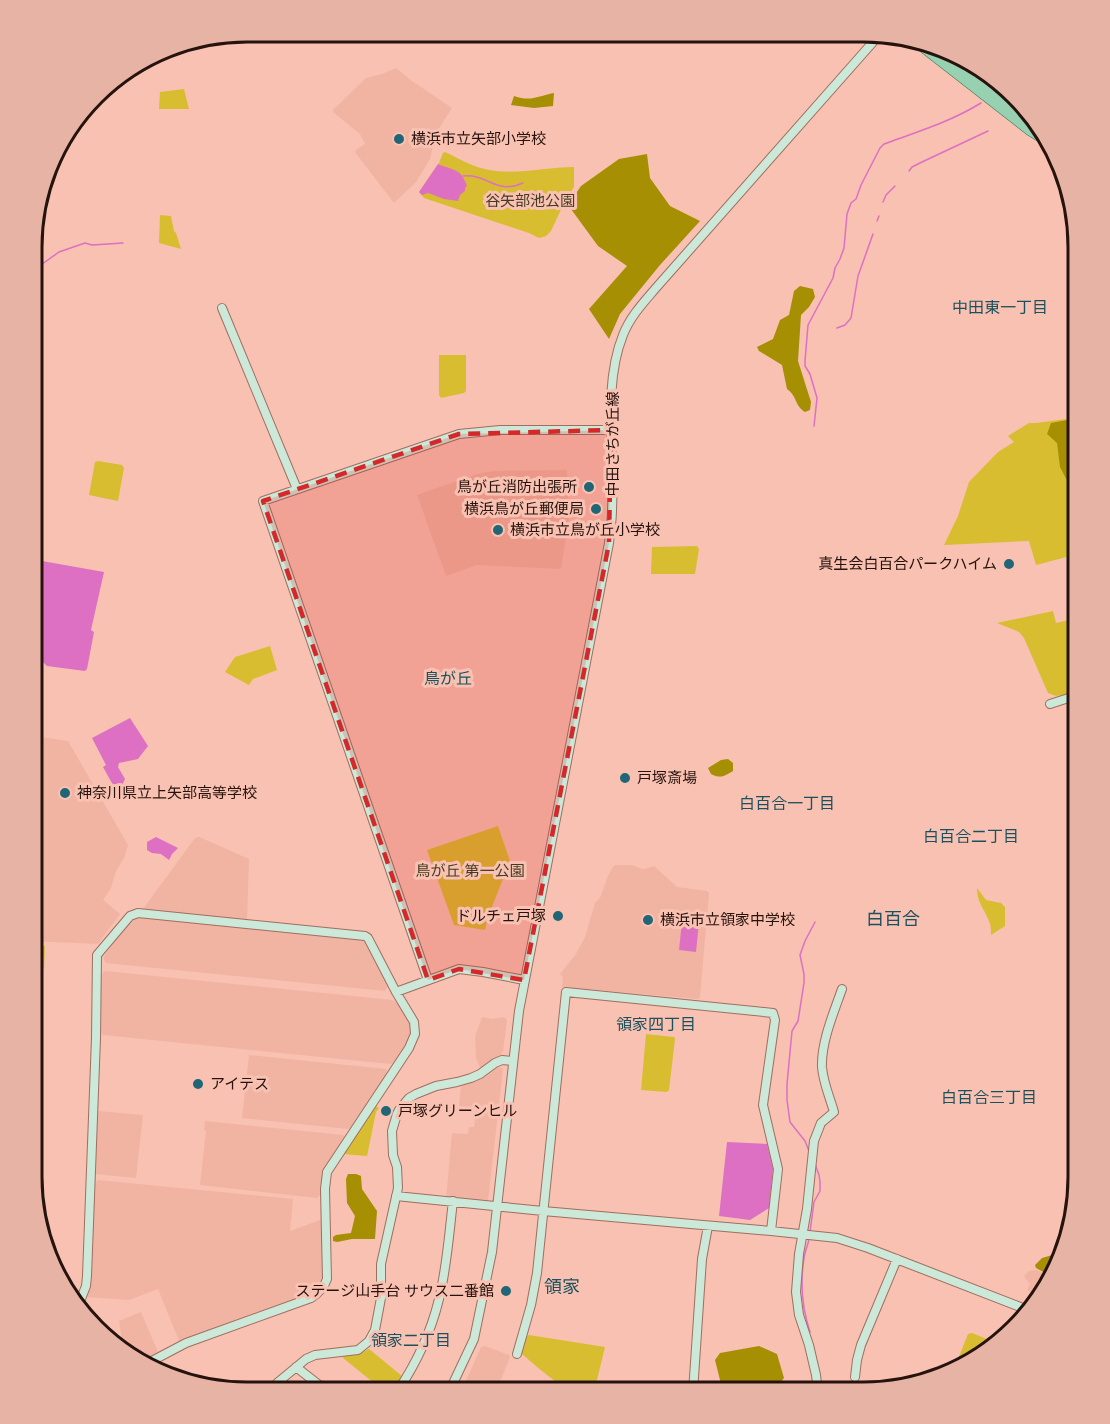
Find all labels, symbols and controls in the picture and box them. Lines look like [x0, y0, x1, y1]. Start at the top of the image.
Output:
place label: 横浜市立矢部小学校 [411, 130, 546, 148]
marker: 横浜市立矢部小学校 [392, 132, 406, 146]
park label: 谷矢部池公園 [485, 192, 575, 210]
district label: 中田東一丁目 [952, 298, 1048, 317]
street label: 中田さちが丘線 [604, 391, 622, 497]
place label: 鳥が丘消防出張所 [457, 478, 577, 496]
marker: 鳥が丘消防出張所 [582, 480, 596, 494]
place label: 横浜鳥が丘郵便局 [464, 500, 584, 518]
marker: 横浜鳥が丘郵便局 [589, 502, 603, 516]
place label: 横浜市立鳥が丘小学校 [510, 521, 660, 539]
marker: 横浜市立鳥が丘小学校 [491, 523, 505, 537]
place label: 真生会白百合パークハイム [818, 555, 997, 573]
marker: 真生会白百合パークハイム [1002, 557, 1016, 571]
district label: 鳥が丘 [424, 669, 472, 688]
place label: 戸塚斎場 [637, 769, 697, 787]
marker: 戸塚斎場 [618, 771, 632, 785]
place label: 神奈川県立上矢部高等学校 [77, 784, 257, 802]
marker: 神奈川県立上矢部高等学校 [58, 786, 72, 800]
district label: 白百合一丁目 [739, 794, 835, 813]
district label: 白百合二丁目 [923, 827, 1019, 846]
park label: 鳥が丘 第一公園 [416, 862, 524, 880]
place label: ドルチェ戸塚 [456, 907, 546, 925]
district label: 白百合 [866, 908, 920, 929]
marker: ドルチェ戸塚 [551, 909, 565, 923]
place label: 横浜市立領家中学校 [660, 911, 795, 929]
marker: 横浜市立領家中学校 [641, 913, 655, 927]
district label: 領家四丁目 [616, 1015, 696, 1034]
place label: アイテス [210, 1075, 269, 1093]
marker: アイテス [191, 1077, 205, 1091]
district label: 白百合三丁目 [941, 1088, 1037, 1107]
place label: 戸塚グリーンヒル [398, 1102, 517, 1120]
marker: 戸塚グリーンヒル [379, 1104, 393, 1118]
district label: 領家 [544, 1276, 580, 1297]
place label: ステージ山手台 サウス二番館 [295, 1282, 494, 1300]
marker: ステージ山手台 サウス二番館 [499, 1284, 513, 1298]
district label: 領家二丁目 [371, 1331, 451, 1350]

